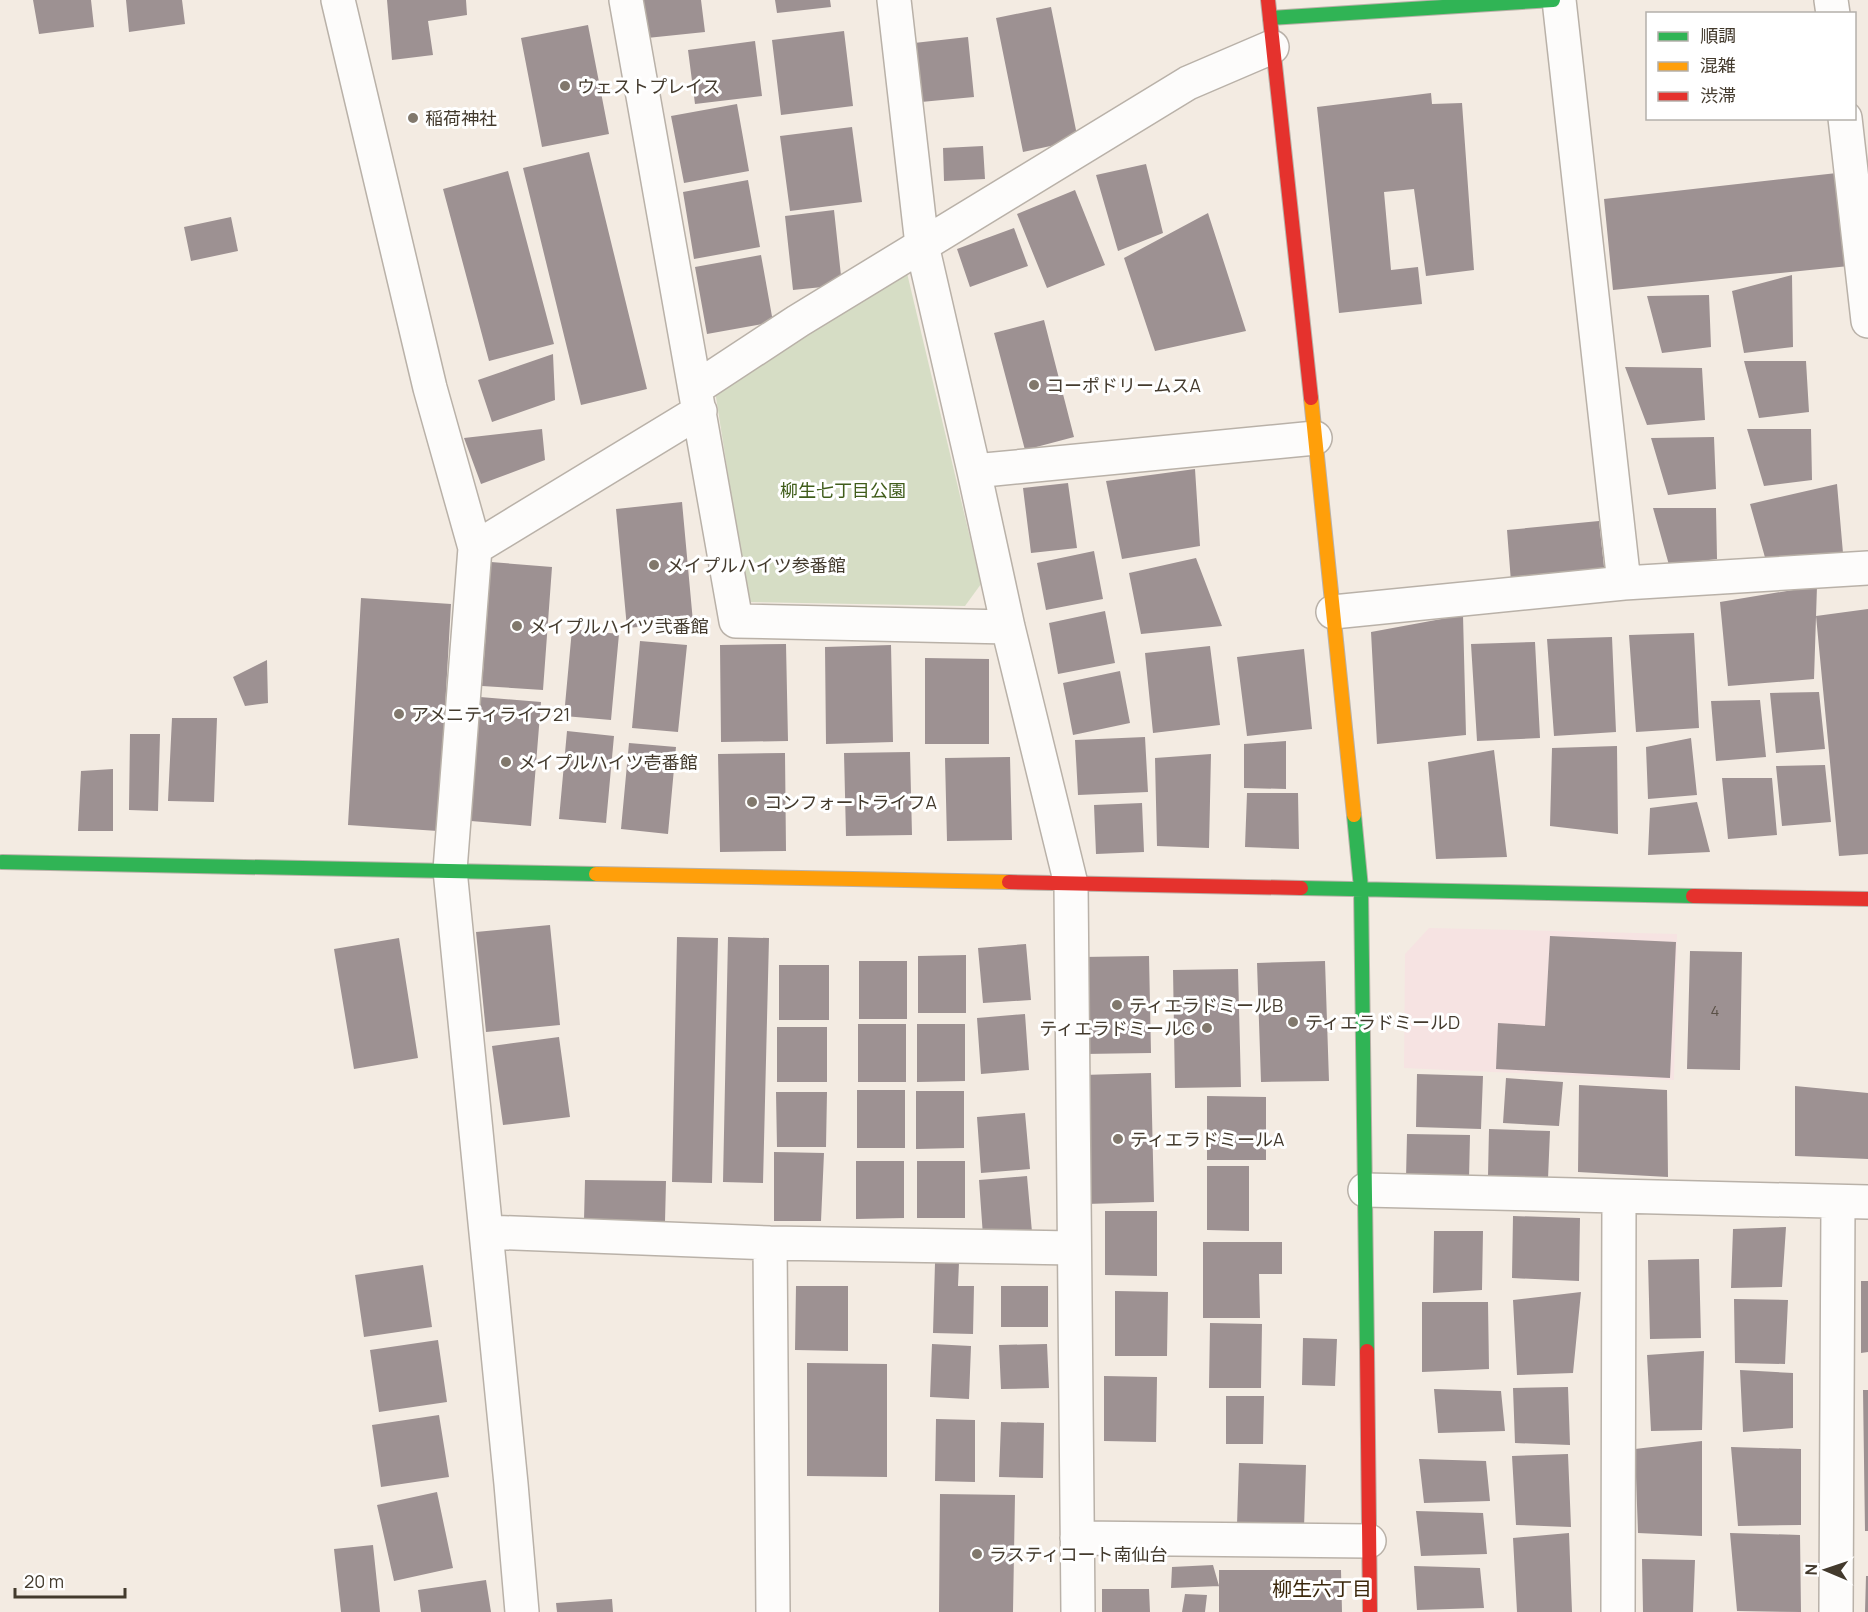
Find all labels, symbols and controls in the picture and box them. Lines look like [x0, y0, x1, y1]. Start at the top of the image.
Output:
legend [1646, 12, 1856, 120]
text: 順調 [1700, 23, 1736, 47]
text: 混雑 [1700, 53, 1736, 77]
place label: ウェストプレイス [577, 74, 720, 98]
marker: ウェストプレイス [558, 79, 572, 93]
text: 渋滞 [1700, 83, 1736, 107]
place label: 稲荷神社 [425, 106, 497, 130]
marker: 稲荷神社 [406, 111, 420, 125]
place label: コーポドリームスA [1046, 373, 1201, 397]
marker: コーポドリームスA [1027, 378, 1041, 392]
park label: 柳生七丁目公園 [780, 478, 906, 502]
place label: メイプルハイツ参番館 [666, 553, 846, 577]
marker: メイプルハイツ参番館 [647, 558, 661, 572]
place label: メイプルハイツ弐番館 [529, 614, 709, 638]
marker: メイプルハイツ弐番館 [510, 619, 524, 633]
place label: アメニティライフ21 [411, 702, 570, 726]
marker: アメニティライフ21 [392, 707, 406, 721]
place label: メイプルハイツ壱番館 [518, 750, 698, 774]
marker: メイプルハイツ壱番館 [499, 755, 513, 769]
place label: コンフォートライフA [764, 790, 937, 814]
marker: コンフォートライフA [745, 795, 759, 809]
place label: ティエラドミールB [1129, 993, 1283, 1017]
marker: ティエラドミールB [1110, 998, 1124, 1012]
house number: 4 [1711, 1000, 1720, 1021]
place label: ティエラドミールD [1305, 1010, 1460, 1034]
marker: ティエラドミールD [1286, 1015, 1300, 1029]
place label: ティエラドミールC [1039, 1016, 1195, 1040]
marker: ティエラドミールC [1200, 1021, 1214, 1035]
place label: ティエラドミールA [1130, 1127, 1285, 1151]
marker: ティエラドミールA [1111, 1132, 1125, 1146]
north arrow [1796, 1540, 1856, 1600]
place label: ラスティコート南仙台 [989, 1542, 1168, 1566]
marker: ラスティコート南仙台 [970, 1547, 984, 1561]
scale bar [15, 1561, 124, 1599]
text: N [1800, 1563, 1822, 1576]
text: 20 m [24, 1569, 64, 1593]
district label: 柳生六丁目 [1272, 1575, 1372, 1602]

